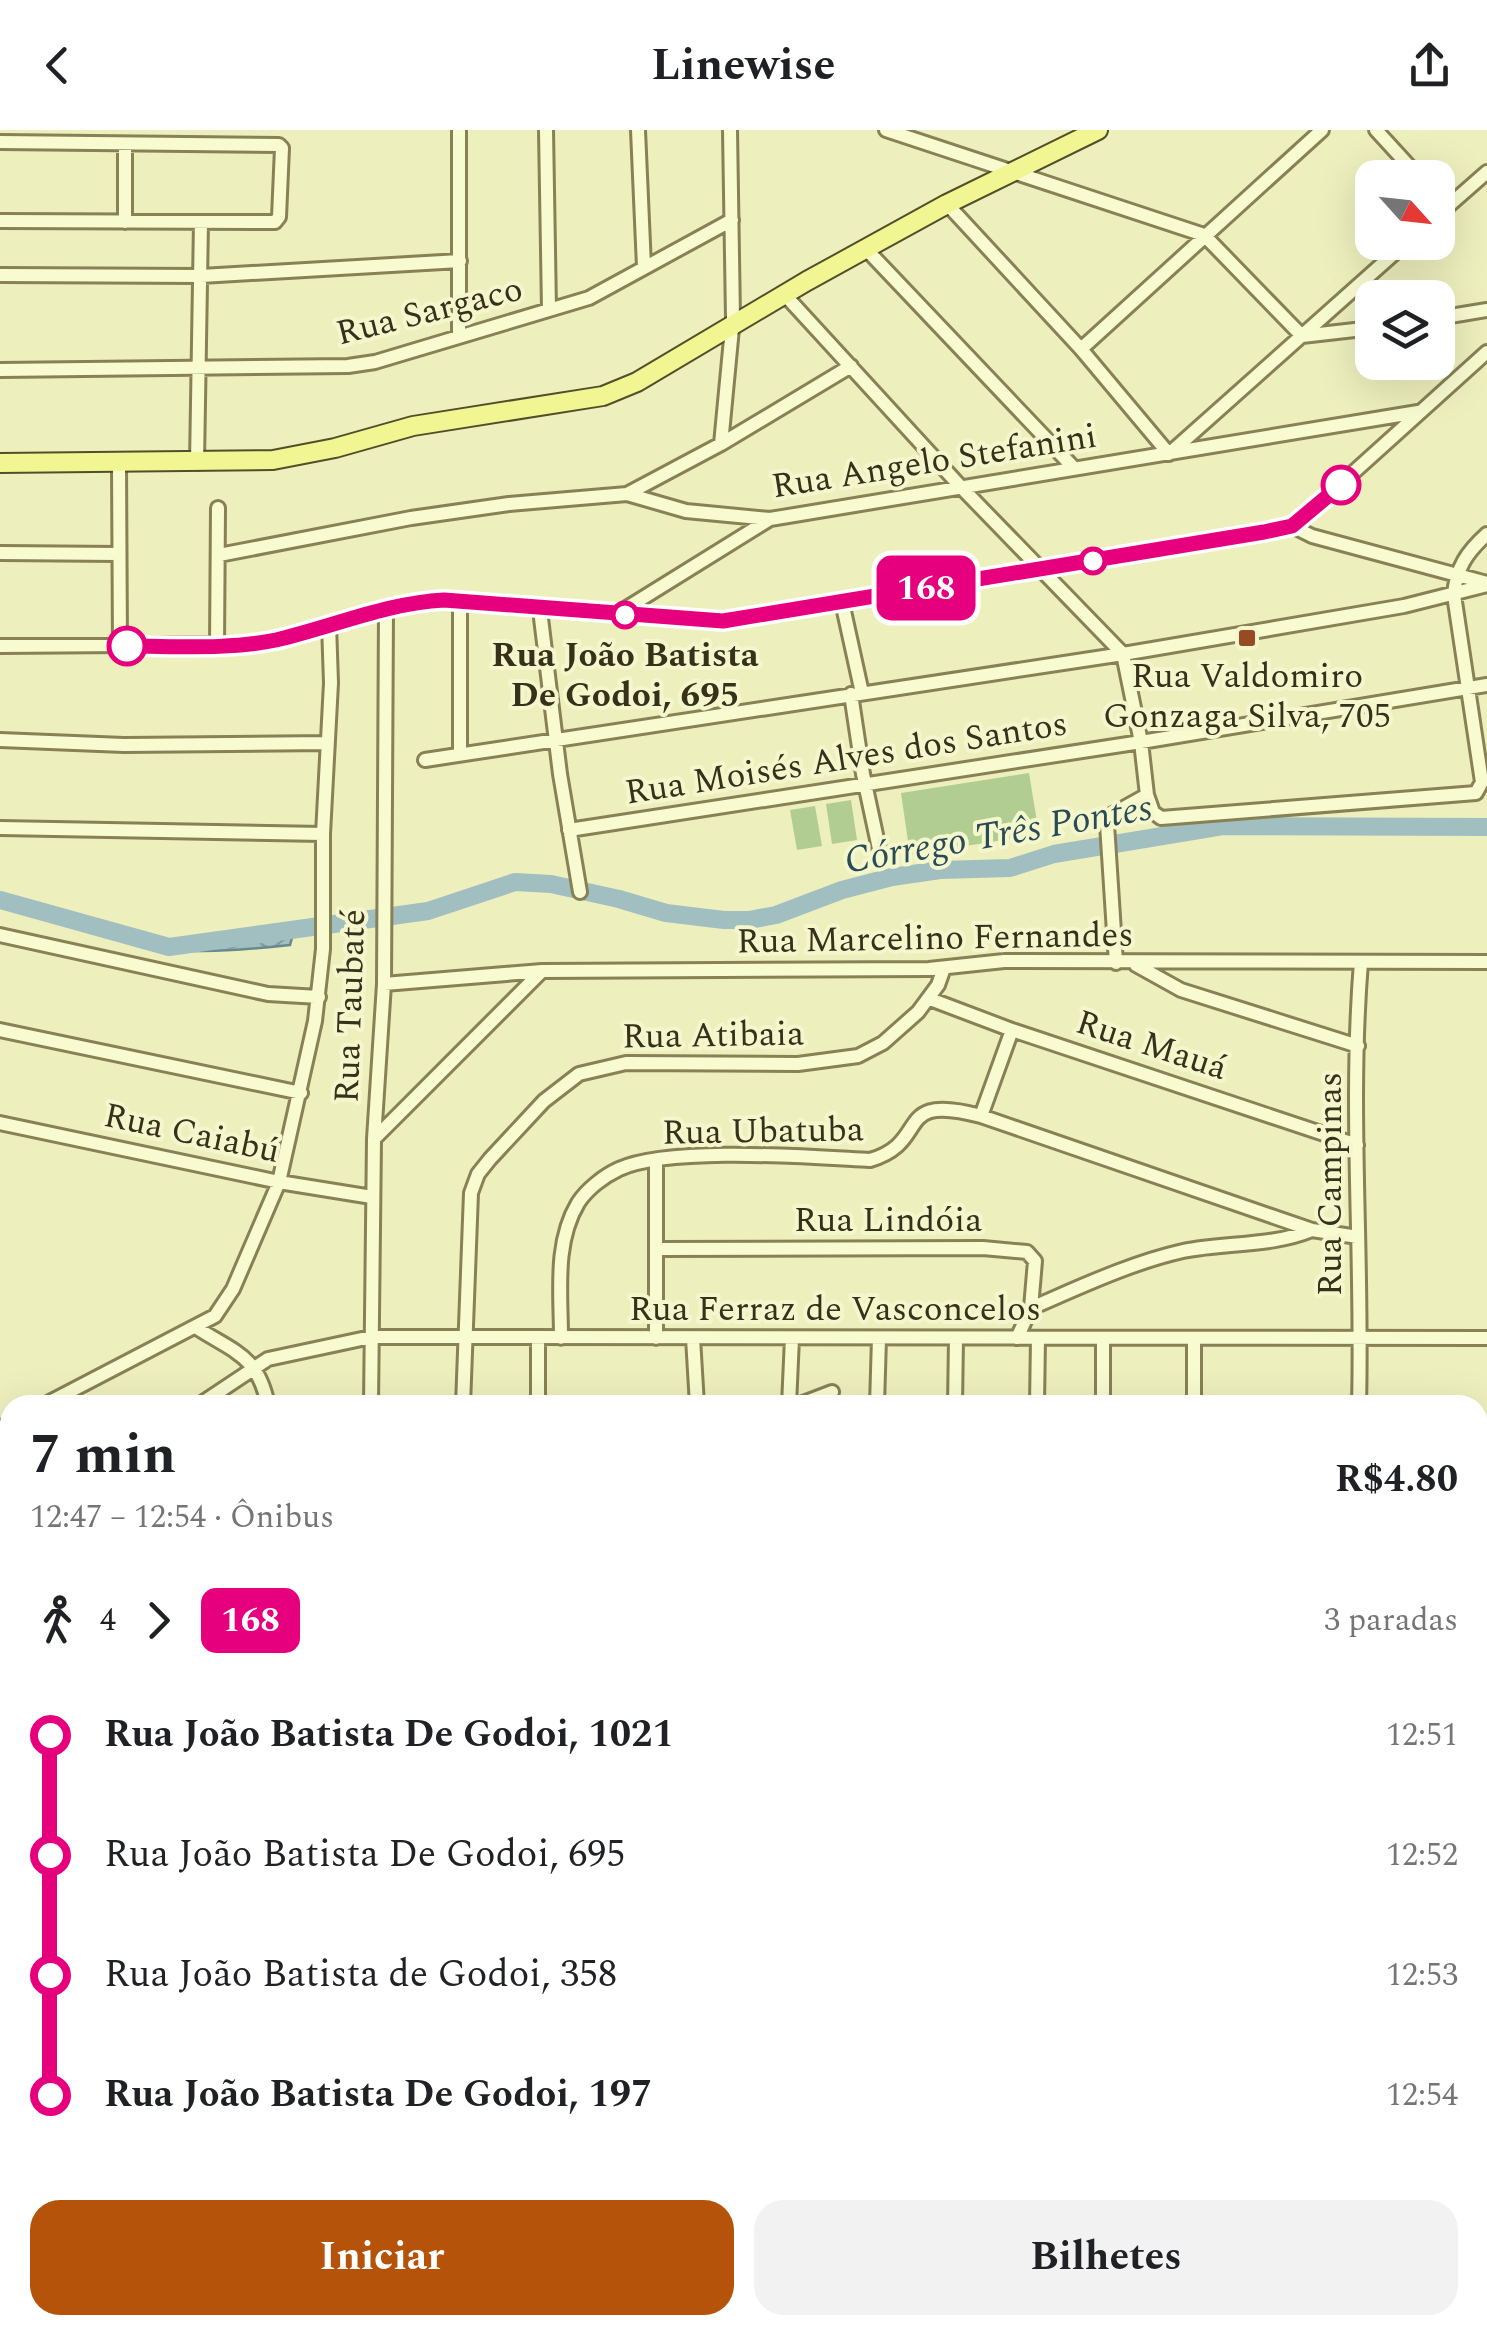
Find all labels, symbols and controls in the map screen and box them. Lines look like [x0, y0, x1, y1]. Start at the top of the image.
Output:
text: Linewise [651, 31, 836, 100]
icon: back [30, 38, 85, 93]
icon: share [1402, 38, 1457, 93]
north arrow [1355, 160, 1455, 260]
map controls [1355, 160, 1455, 380]
street label: Rua Sargaco [331, 263, 528, 360]
button: layers [1355, 280, 1455, 380]
street label: Rua Angelo Stefanini [768, 410, 1101, 513]
unlabelled marker [1322, 466, 1360, 504]
unlabelled marker [1080, 548, 1106, 574]
line badge: 168 [868, 556, 984, 620]
text: 168 [897, 562, 955, 615]
marker: Rua João Batista De Godoi, 695 [612, 602, 638, 628]
unlabelled marker [108, 627, 146, 665]
marker: Rua Valdomiro Gonzaga Silva, 705 [1236, 627, 1258, 649]
place label: Rua João Batista De Godoi, 695 [491, 629, 759, 722]
place label: Rua Valdomiro Gonzaga Silva, 705 [1103, 650, 1391, 743]
street label: Rua Moisés Alves dos Santos [621, 697, 1071, 820]
water label: Córrego Três Pontes [840, 779, 1157, 891]
street label: Rua Taubaté [321, 908, 380, 1104]
street label: Rua Marcelino Fernandes [736, 909, 1134, 968]
street label: Rua Mauá [1069, 996, 1234, 1095]
street label: Rua Atibaia [622, 1007, 805, 1064]
street label: Rua Campinas [1304, 1072, 1357, 1296]
street label: Rua Caiabú [99, 1089, 284, 1178]
street label: Rua Ubatuba [662, 1103, 865, 1160]
street label: Rua Lindóia [794, 1194, 982, 1247]
street label: Rua Ferraz de Vasconcelos [629, 1283, 1041, 1336]
text: 7 min [30, 1414, 176, 1497]
text: R$4.80 [1335, 1451, 1458, 1509]
text: 12:47 – 12:54 · Ônibus [30, 1493, 334, 1542]
icon: walk [30, 1593, 85, 1648]
icon: forward [131, 1593, 186, 1648]
text: 168 [221, 1594, 280, 1647]
text: 4 [100, 1596, 116, 1645]
text: 3 paradas [1324, 1596, 1458, 1645]
text: Rua João Batista De Godoi, 1021 [104, 1706, 674, 1764]
text: 12:51 [1386, 1711, 1458, 1760]
text: Rua João Batista De Godoi, 695 [104, 1826, 625, 1884]
text: 12:52 [1386, 1831, 1458, 1880]
text: Rua João Batista de Godoi, 358 [104, 1946, 617, 2004]
text: 12:53 [1386, 1951, 1458, 2000]
text: Rua João Batista De Godoi, 197 [104, 2066, 652, 2124]
text: 12:54 [1386, 2071, 1458, 2120]
button: Iniciar [30, 2200, 734, 2315]
button: Bilhetes [754, 2200, 1458, 2315]

